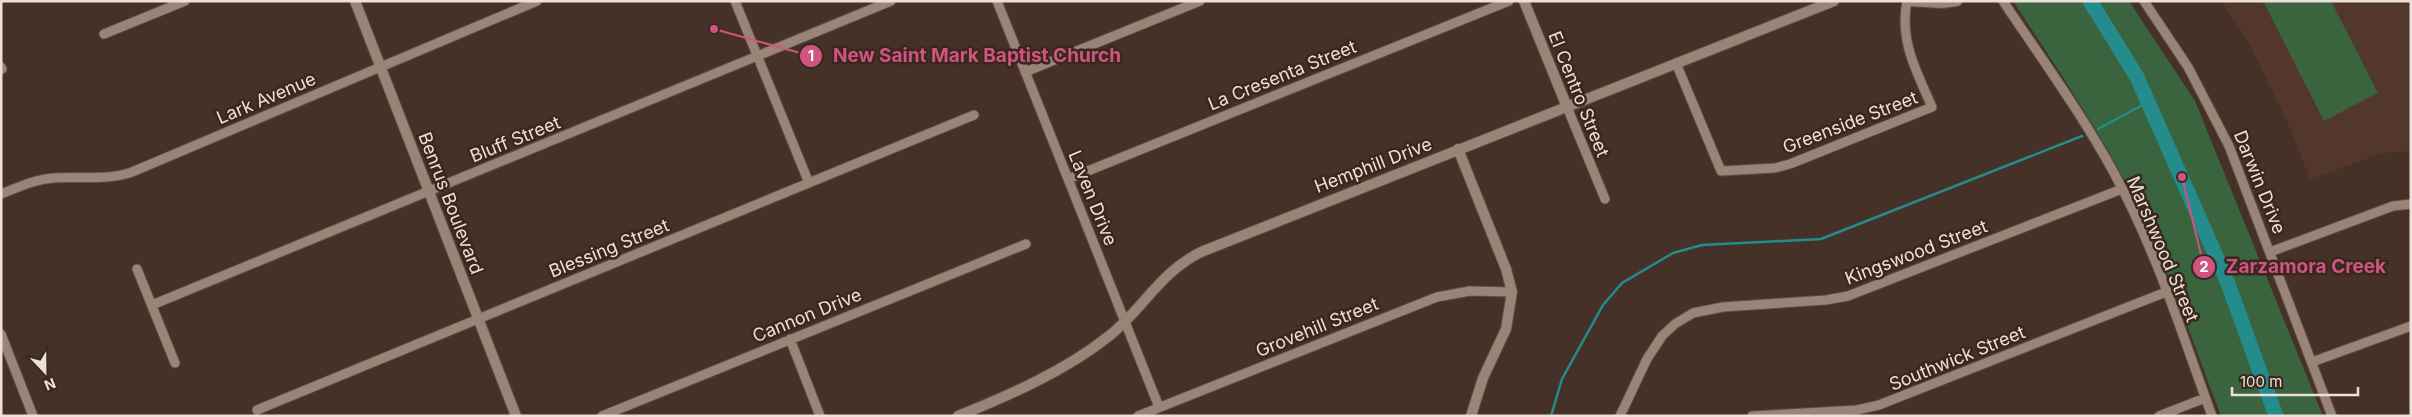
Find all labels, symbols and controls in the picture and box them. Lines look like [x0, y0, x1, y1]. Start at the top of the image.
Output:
street label: El Centro Street [1544, 28, 1614, 160]
street label: La Cresenta Street [1205, 36, 1359, 114]
callout: New Saint Mark Baptist Church [798, 39, 1131, 73]
text: New Saint Mark Baptist Church [833, 44, 1121, 67]
text: 1 [808, 46, 814, 65]
street label: Lark Avenue [213, 68, 319, 128]
street label: Greenside Street [1780, 87, 1921, 157]
street label: Bluff Street [467, 111, 563, 167]
street label: Darwin Drive [2230, 127, 2290, 237]
street label: Benrus Boulevard [414, 129, 488, 277]
street label: Hemphill Drive [1311, 133, 1435, 197]
street label: Laven Drive [1064, 147, 1122, 249]
street label: Marshwood Street [2123, 173, 2203, 325]
street label: Blessing Street [546, 214, 672, 282]
street label: Kingswood Street [1842, 215, 1990, 289]
callout: Zarzamora Creek [2191, 250, 2397, 284]
text: Zarzamora Creek [2226, 255, 2386, 278]
text: 2 [2199, 257, 2209, 276]
street label: Cannon Drive [749, 284, 865, 346]
street label: Grovehill Street [1253, 293, 1381, 361]
street label: Southwick Street [1886, 321, 2028, 395]
north arrow [20, 347, 70, 397]
scale bar [2232, 364, 2358, 396]
text: 100 m [2240, 372, 2282, 391]
text: N [42, 375, 58, 394]

